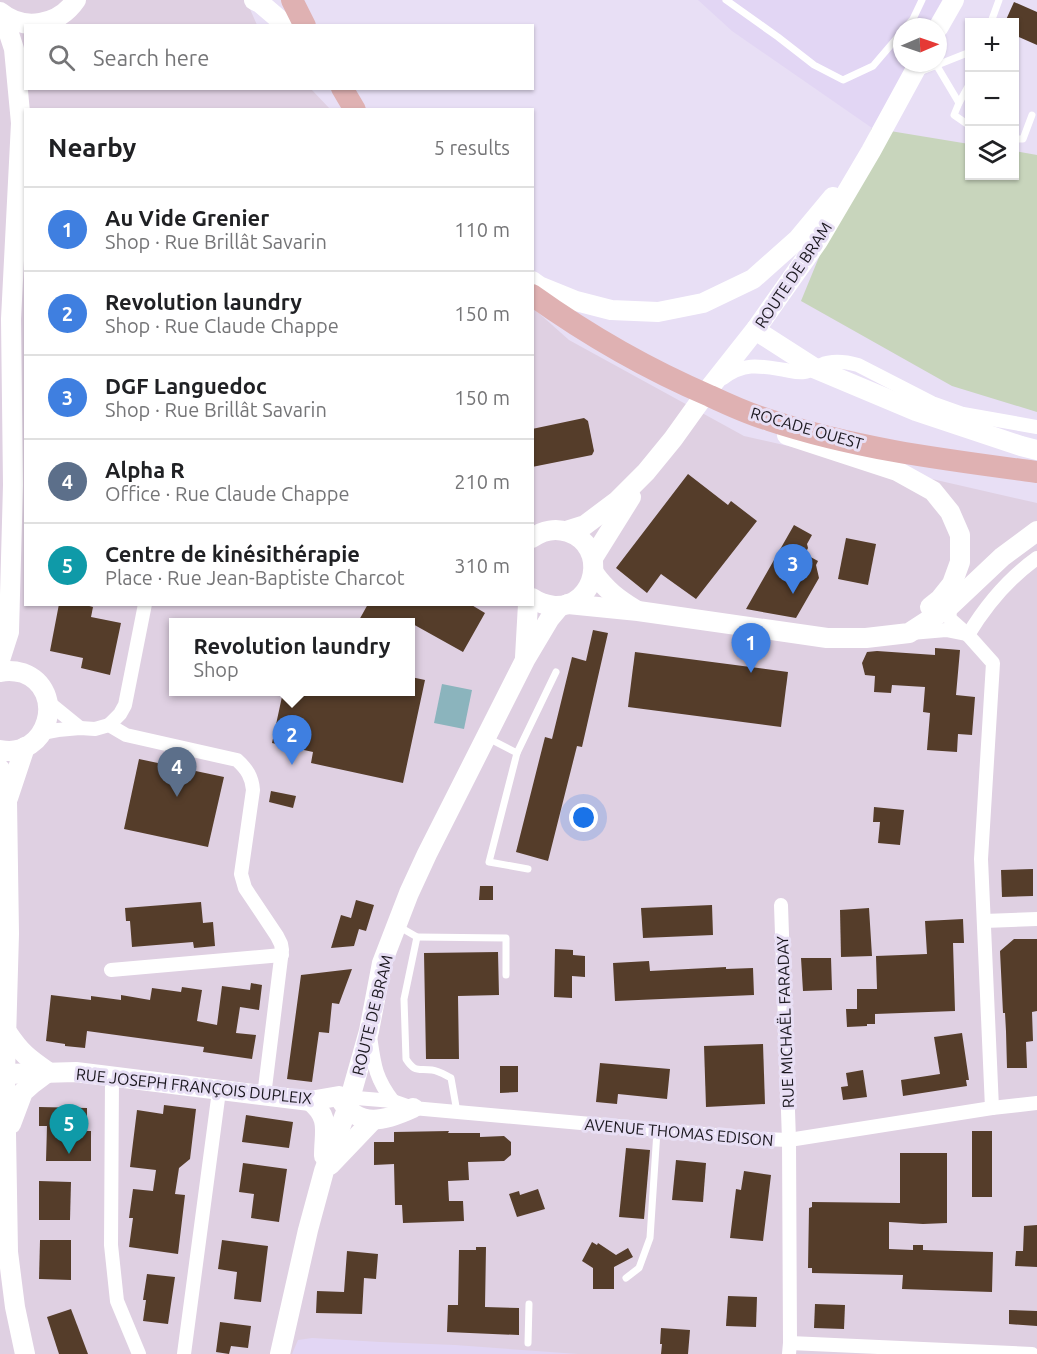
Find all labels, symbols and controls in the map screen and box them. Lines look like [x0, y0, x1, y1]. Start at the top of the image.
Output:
north arrow [893, 18, 947, 72]
map controls [965, 18, 1019, 180]
button: + [965, 18, 1019, 72]
search box [24, 24, 534, 90]
icon: search [45, 41, 78, 74]
text: Search here [93, 45, 209, 70]
button: − [965, 72, 1019, 126]
button: layers [965, 126, 1019, 180]
text: Nearby [48, 133, 136, 162]
text: 5 results [434, 136, 510, 159]
text: Au Vide Grenier [105, 205, 269, 230]
text: 1 [62, 218, 73, 241]
text: 110 m [454, 218, 510, 241]
street label: ROUTE DE BRAM [751, 219, 835, 331]
text: Shop · Rue Brillât Savarin [105, 230, 327, 253]
text: Revolution laundry [105, 289, 302, 314]
text: 2 [62, 302, 73, 325]
text: 150 m [454, 302, 510, 325]
text: Shop · Rue Claude Chappe [105, 314, 339, 337]
text: DGF Languedoc [105, 373, 267, 398]
text: 3 [62, 386, 73, 409]
text: 150 m [454, 386, 510, 409]
text: Shop · Rue Brillât Savarin [105, 398, 327, 421]
street label: ROCADE OUEST [749, 403, 866, 453]
text: Alpha R [105, 457, 185, 482]
text: 4 [62, 470, 73, 493]
text: 210 m [454, 470, 510, 493]
text: Office · Rue Claude Chappe [105, 482, 349, 505]
text: Centre de kinésithérapie [105, 541, 360, 566]
pin: 3 [774, 544, 812, 594]
text: 5 [62, 554, 73, 577]
text: 310 m [454, 554, 510, 577]
text: Place · Rue Jean-Baptiste Charcot [105, 566, 405, 589]
popup [169, 618, 415, 696]
pin: 1 [732, 624, 771, 673]
text: Revolution laundry [193, 633, 391, 658]
text: Shop [193, 658, 239, 681]
pin: 2 [272, 716, 312, 765]
pin: 4 [158, 748, 196, 797]
your location [569, 803, 598, 832]
street label: RUE MICHAËL FARADAY [773, 935, 797, 1108]
street label: ROUTE DE BRAM [348, 953, 396, 1077]
street label: RUE JOSEPH FRANÇOIS DUPLEIX [75, 1065, 313, 1107]
pin: 5 [50, 1104, 88, 1154]
street label: AVENUE THOMAS EDISON [584, 1115, 774, 1149]

